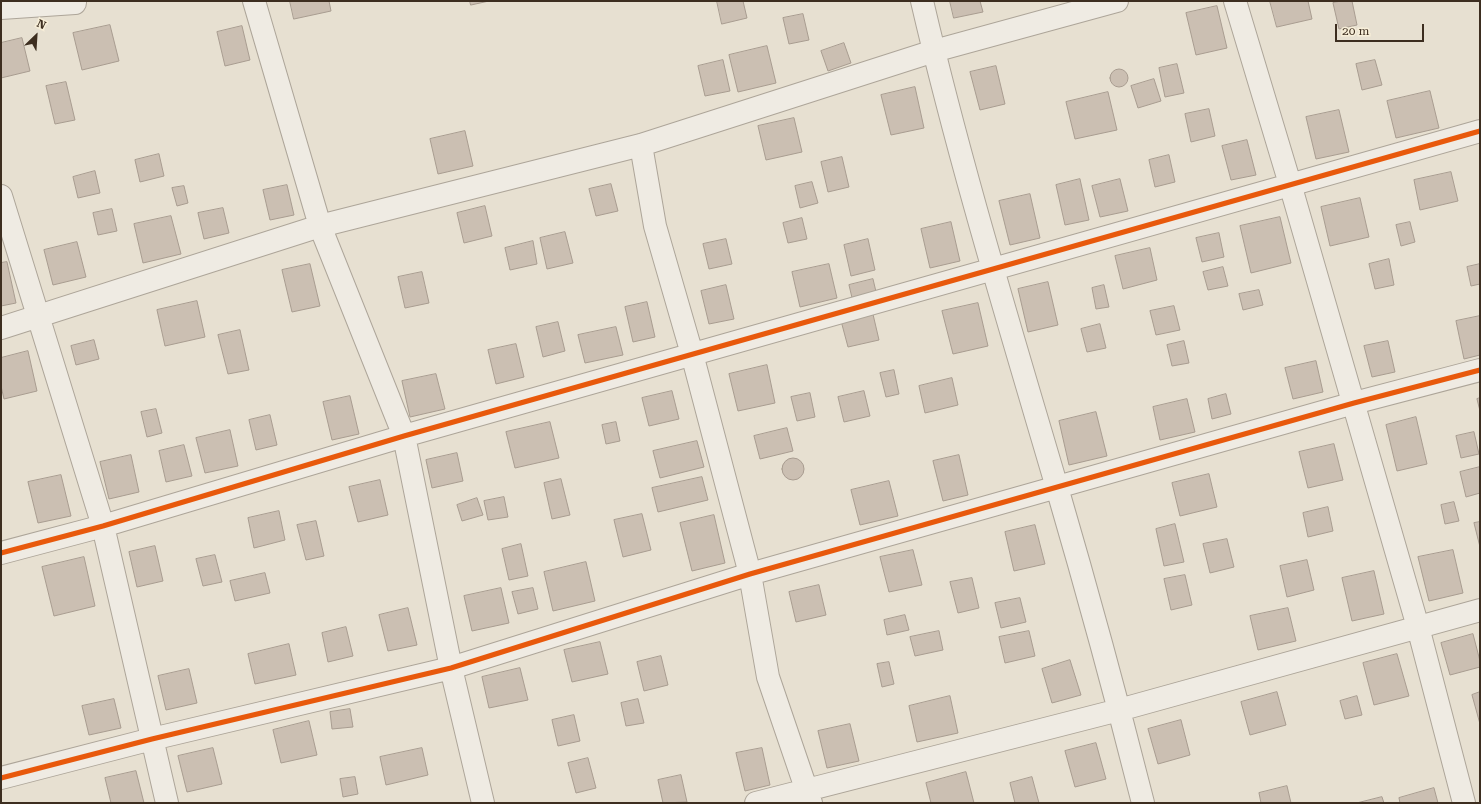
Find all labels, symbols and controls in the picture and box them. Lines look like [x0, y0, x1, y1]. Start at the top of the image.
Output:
north arrow [16, 16, 56, 56]
scale bar [1337, 16, 1426, 42]
text: N [35, 17, 48, 32]
text: 20 m [1342, 24, 1369, 38]

